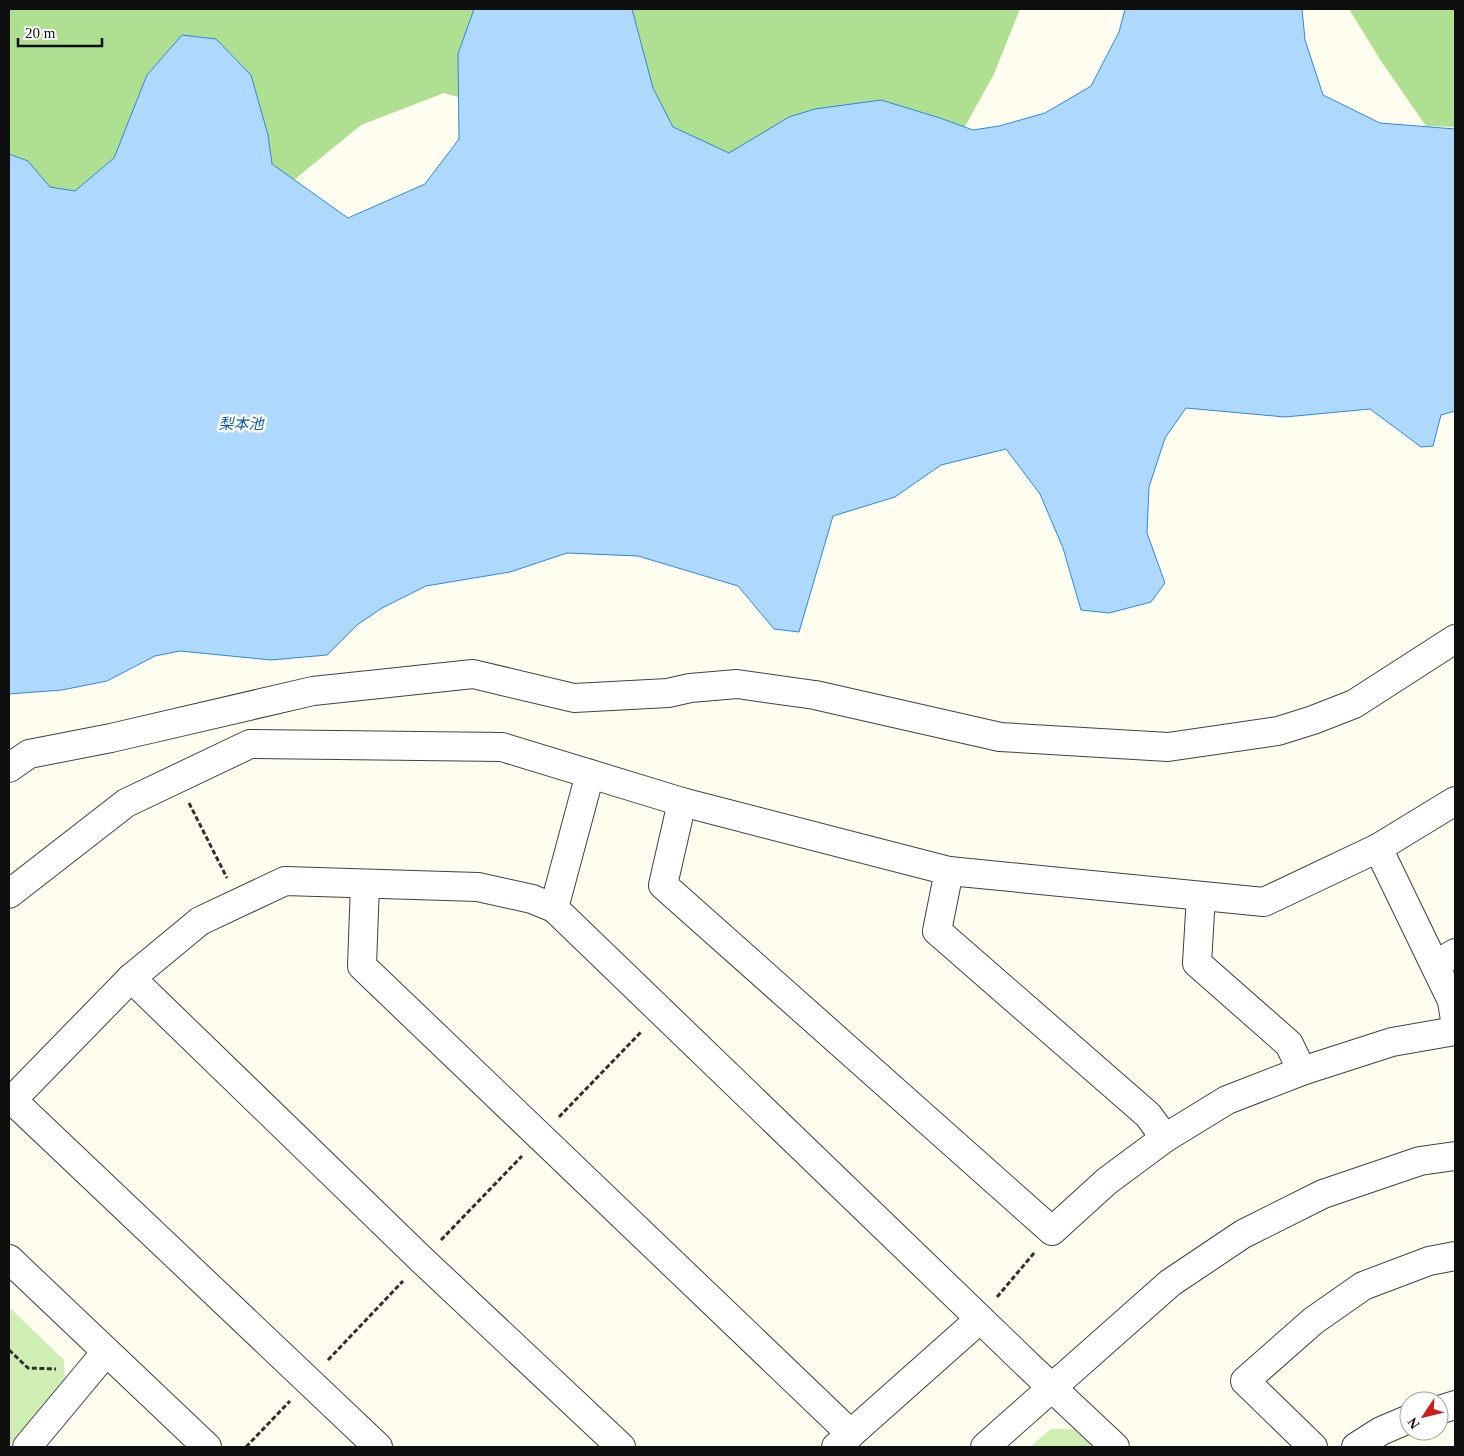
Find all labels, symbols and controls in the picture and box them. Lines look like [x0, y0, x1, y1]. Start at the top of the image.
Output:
scale bar [18, 15, 101, 47]
text: 20 m [25, 25, 56, 41]
water label: 梨本池 [218, 416, 265, 432]
north arrow [1399, 1391, 1449, 1441]
text: N [1405, 1415, 1423, 1432]

